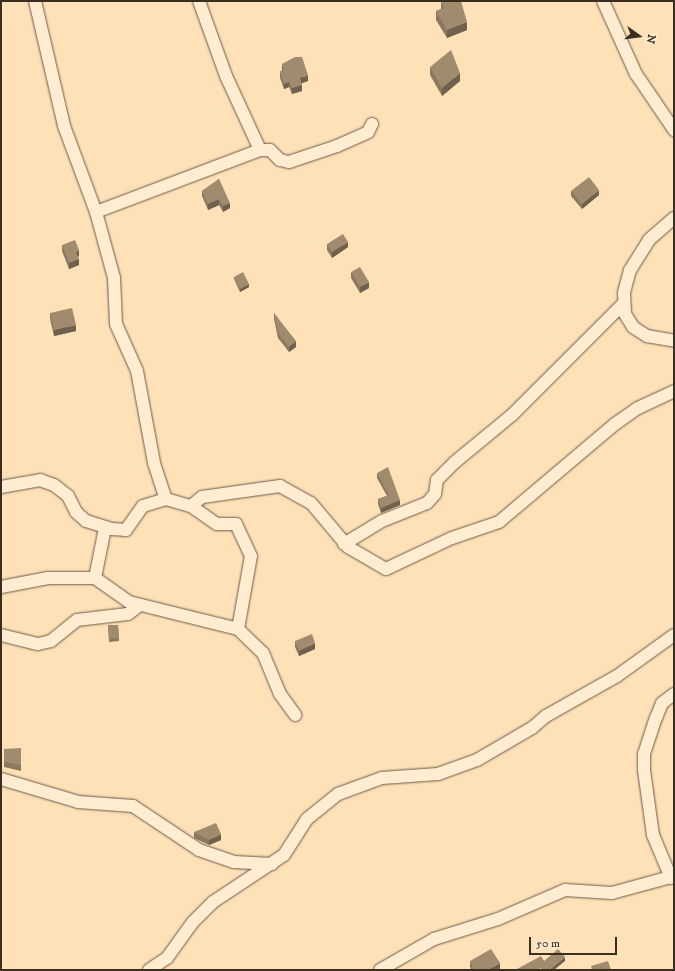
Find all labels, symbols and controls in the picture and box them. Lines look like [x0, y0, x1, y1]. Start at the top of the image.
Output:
north arrow [619, 16, 659, 56]
text: N [643, 33, 659, 45]
scale bar [531, 929, 619, 955]
text: 50 m [536, 936, 560, 951]

